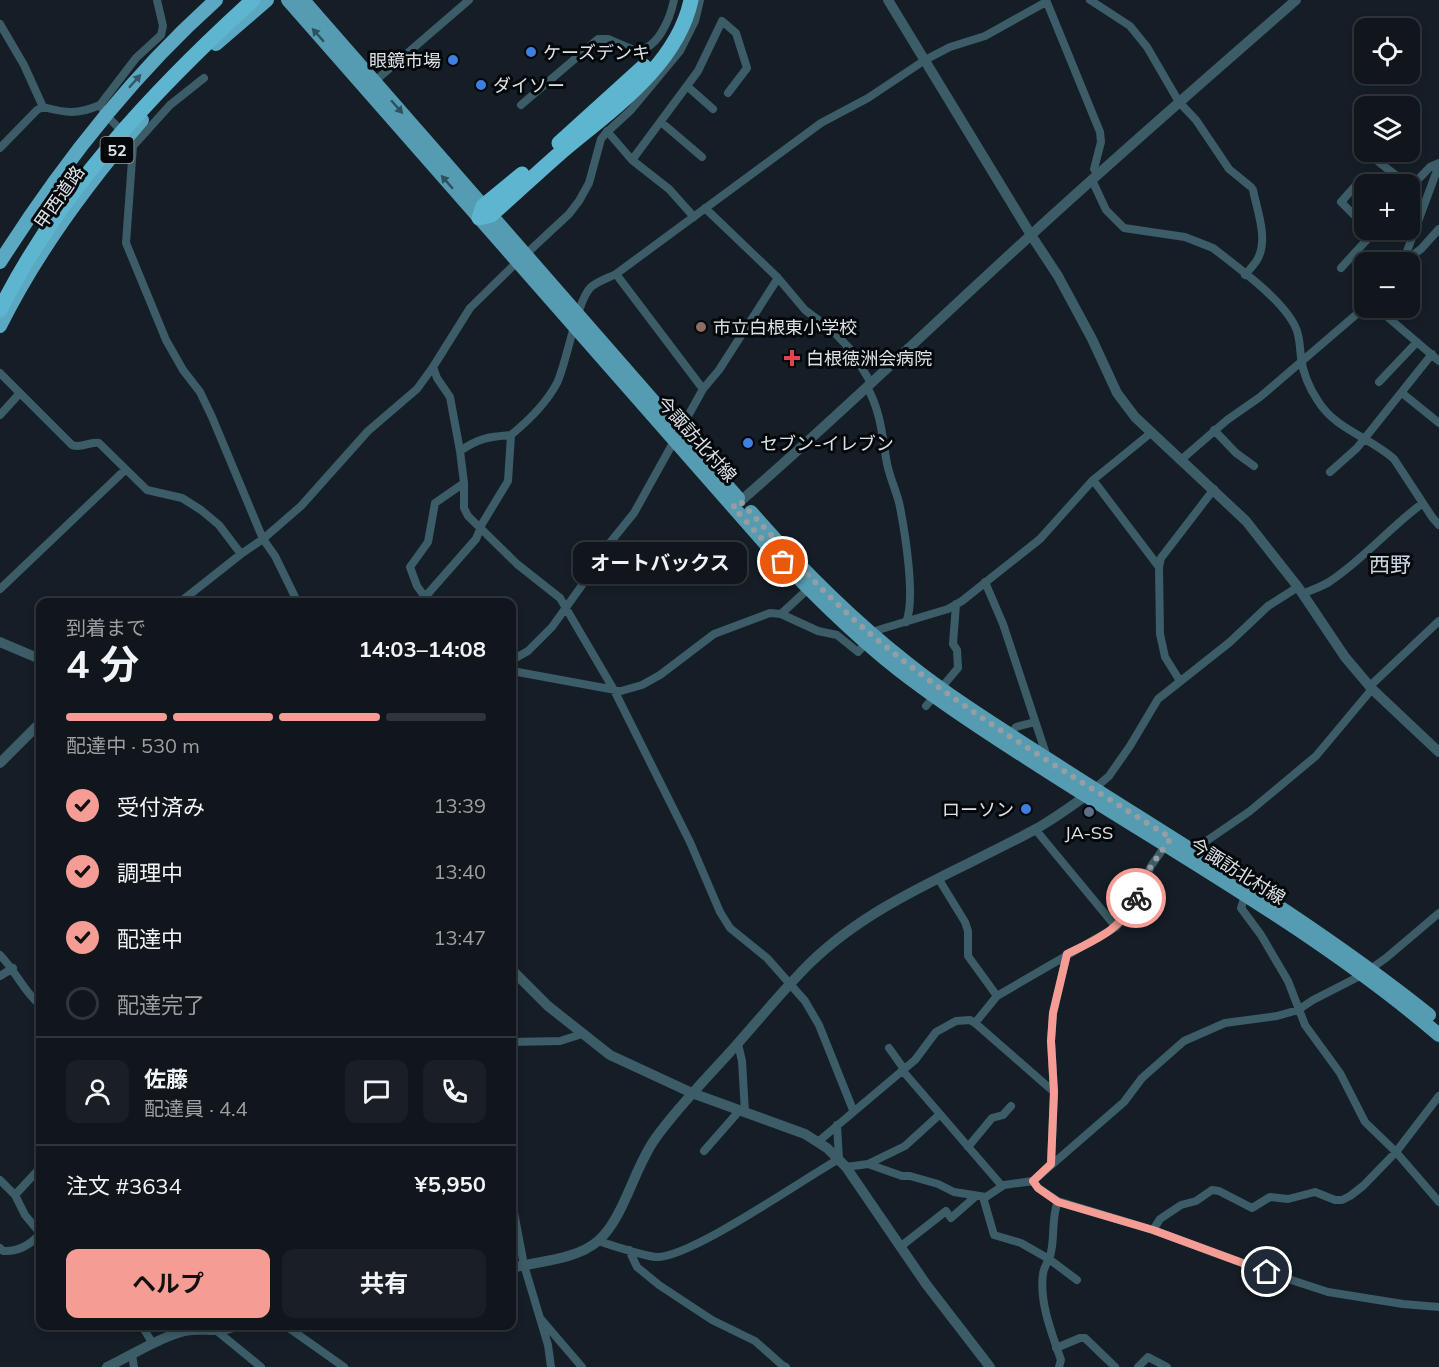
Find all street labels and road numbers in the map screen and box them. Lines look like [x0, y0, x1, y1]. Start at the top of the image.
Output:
road number: 52 [100, 137, 134, 163]
street label: 甲西道路 [29, 161, 89, 233]
street label: 今諏訪北村線 [652, 391, 742, 487]
street label: 今諏訪北村線 [1186, 833, 1290, 909]

